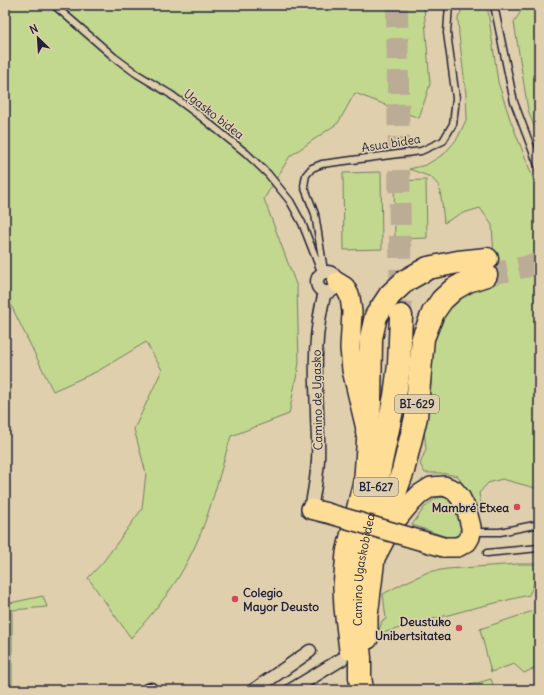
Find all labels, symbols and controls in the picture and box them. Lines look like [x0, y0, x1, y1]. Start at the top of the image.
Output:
north arrow [18, 18, 58, 58]
text: N [27, 21, 40, 37]
street label: Ugasko bidea [181, 86, 247, 142]
street label: Asua bidea [360, 131, 422, 155]
street label: Camino de Ugasko [309, 349, 325, 450]
road number: BI-629 [395, 395, 439, 413]
road number: BI-627 [354, 478, 398, 496]
place label: Mambré Etxea [432, 500, 509, 515]
marker: Mambré Etxea [512, 502, 522, 512]
street label: Camino Ugaskobidea [349, 512, 377, 626]
place label: Colegio Mayor Deusto [243, 585, 319, 615]
marker: Colegio Mayor Deusto [230, 594, 240, 604]
place label: Deustuko Unibertsitatea [375, 614, 451, 643]
marker: Deustuko Unibertsitatea [454, 623, 464, 633]

